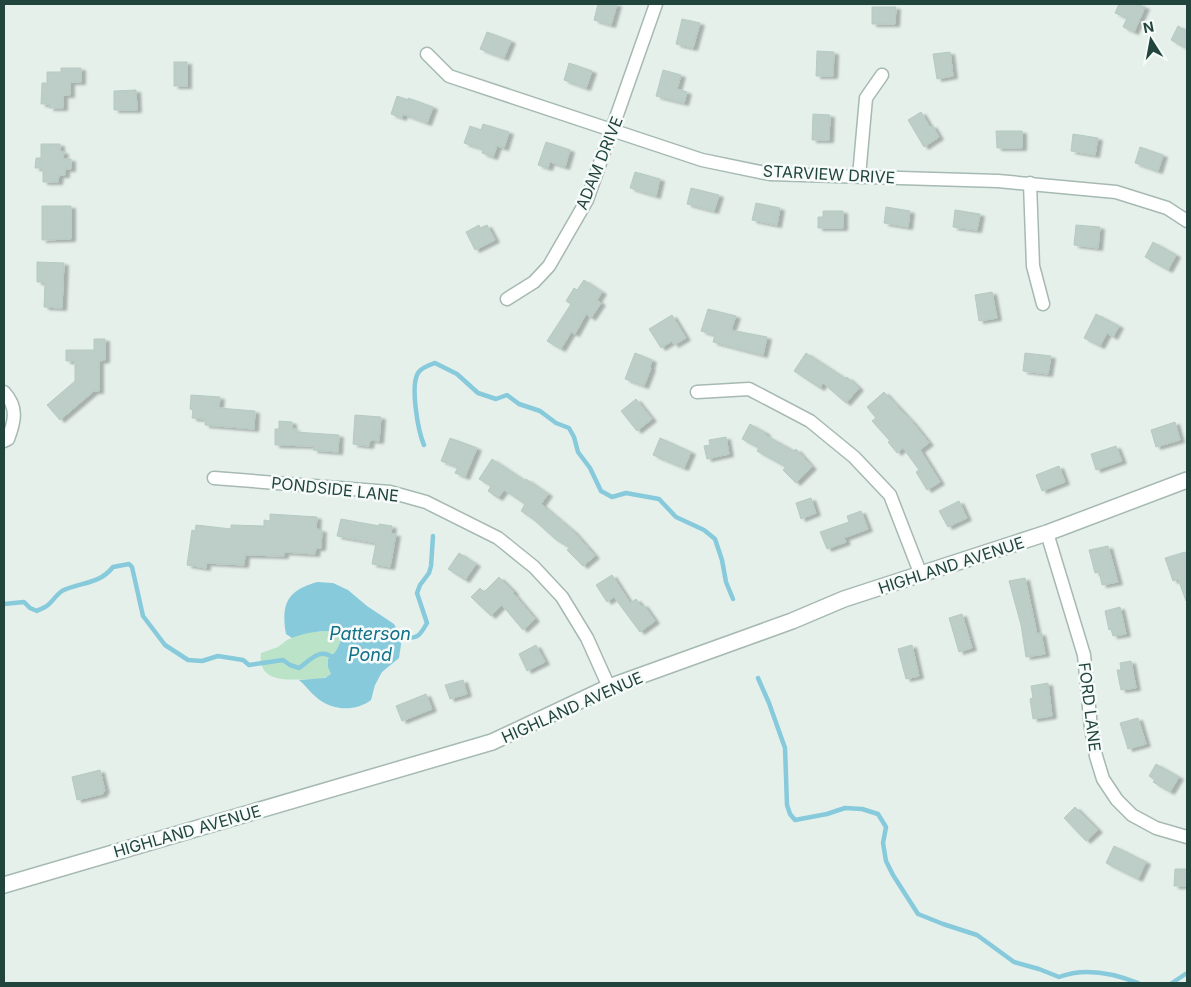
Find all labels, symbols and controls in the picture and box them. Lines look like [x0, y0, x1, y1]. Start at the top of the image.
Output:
north arrow [1126, 15, 1176, 65]
text: N [1142, 17, 1155, 36]
street label: ADAM DRIVE [571, 113, 627, 213]
street label: STARVIEW DRIVE [762, 161, 896, 187]
street label: PONDSIDE LANE [270, 472, 400, 506]
street label: HIGHLAND AVENUE [875, 532, 1027, 598]
water label: Patterson Pond [329, 623, 411, 665]
street label: FORD LANE [1075, 661, 1105, 753]
street label: HIGHLAND AVENUE [498, 667, 646, 747]
street label: HIGHLAND AVENUE [111, 800, 263, 862]

